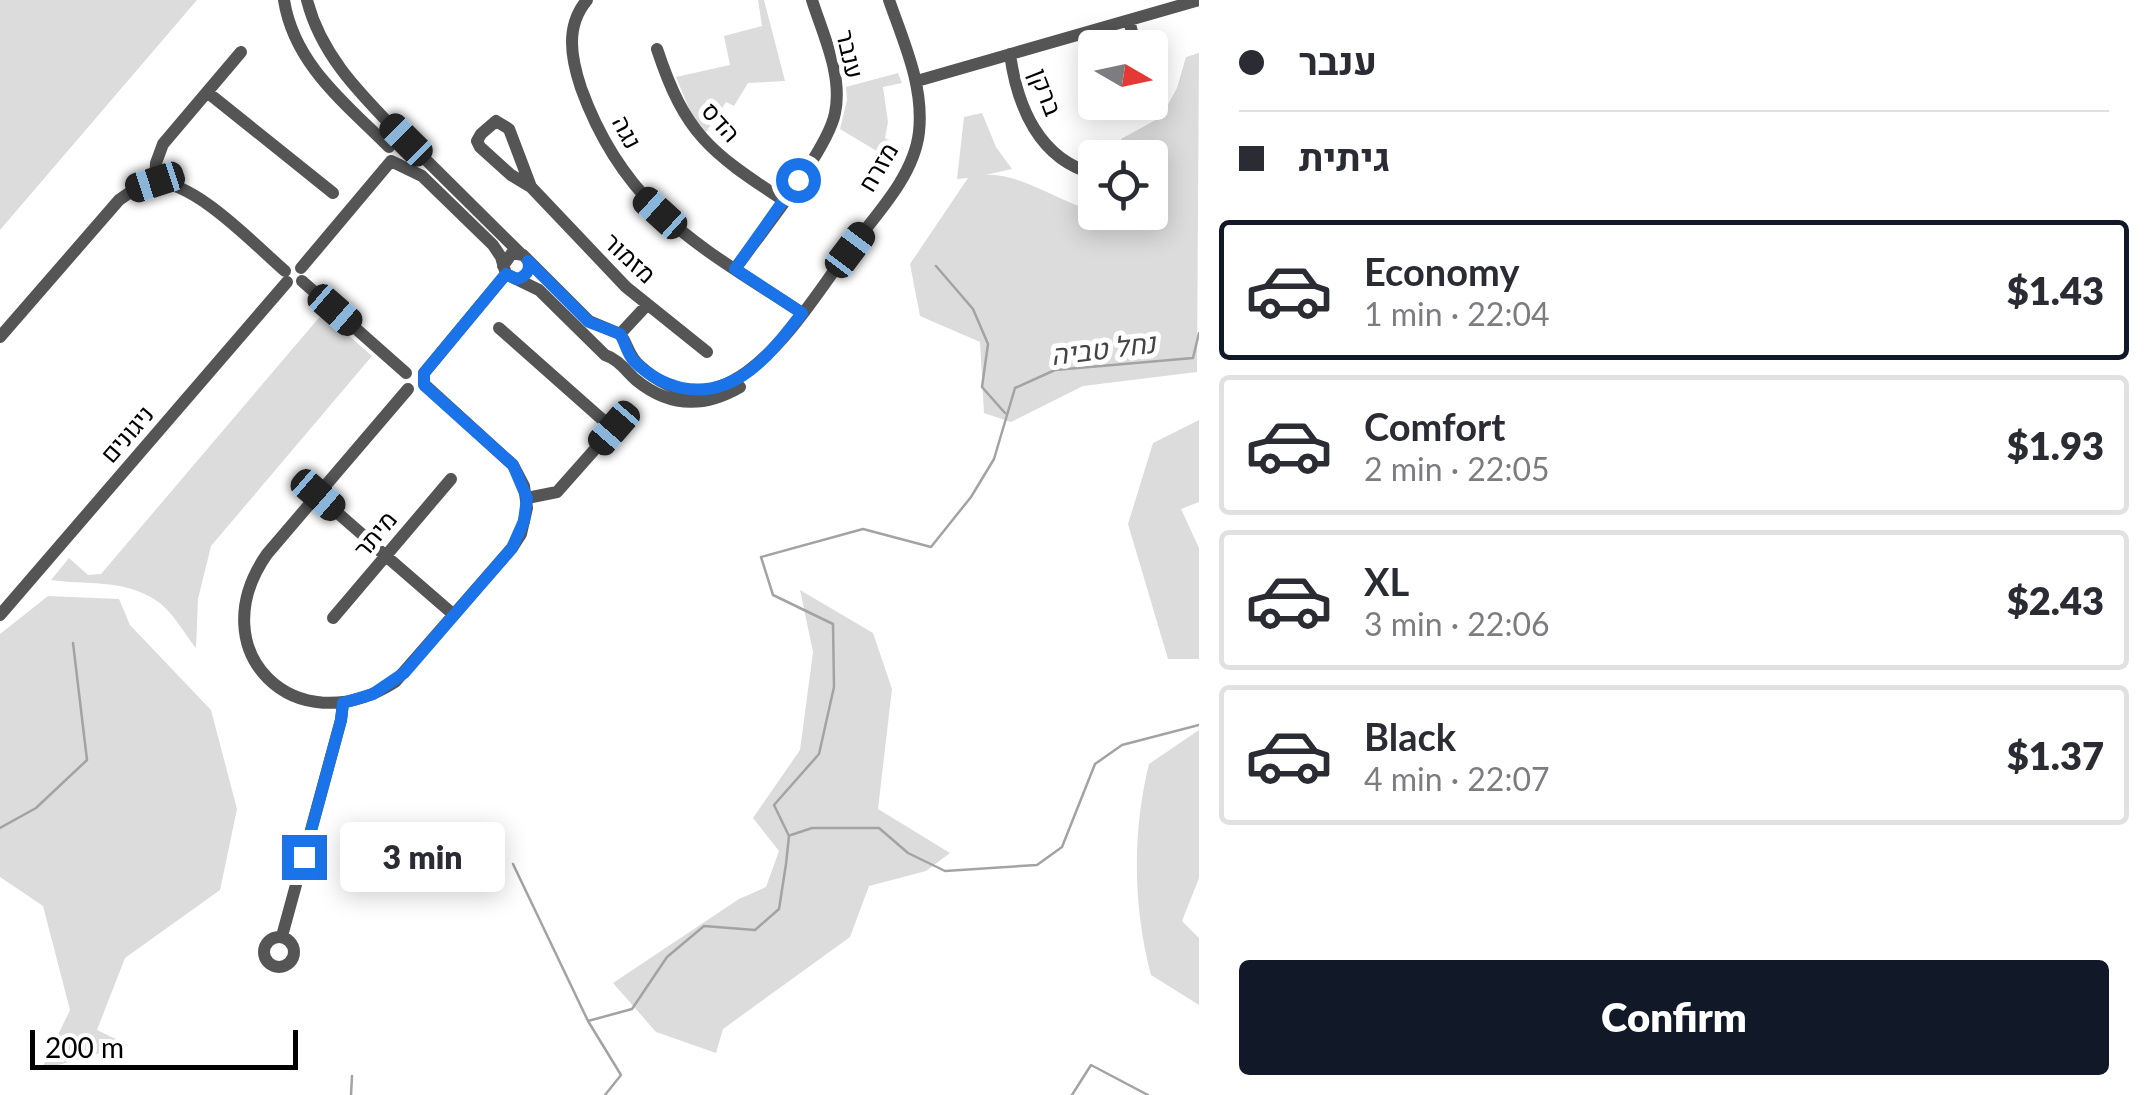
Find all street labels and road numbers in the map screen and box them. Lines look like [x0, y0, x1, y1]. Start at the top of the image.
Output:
street label: ענבר [831, 27, 871, 81]
street label: ברקן [1024, 64, 1070, 120]
street label: הדס [696, 95, 747, 148]
street label: נגה [607, 110, 649, 153]
street label: מזרח [851, 136, 903, 197]
street label: מזמור [598, 226, 663, 289]
street label: ניגונים [93, 399, 159, 468]
street label: מיתר [346, 504, 402, 563]

